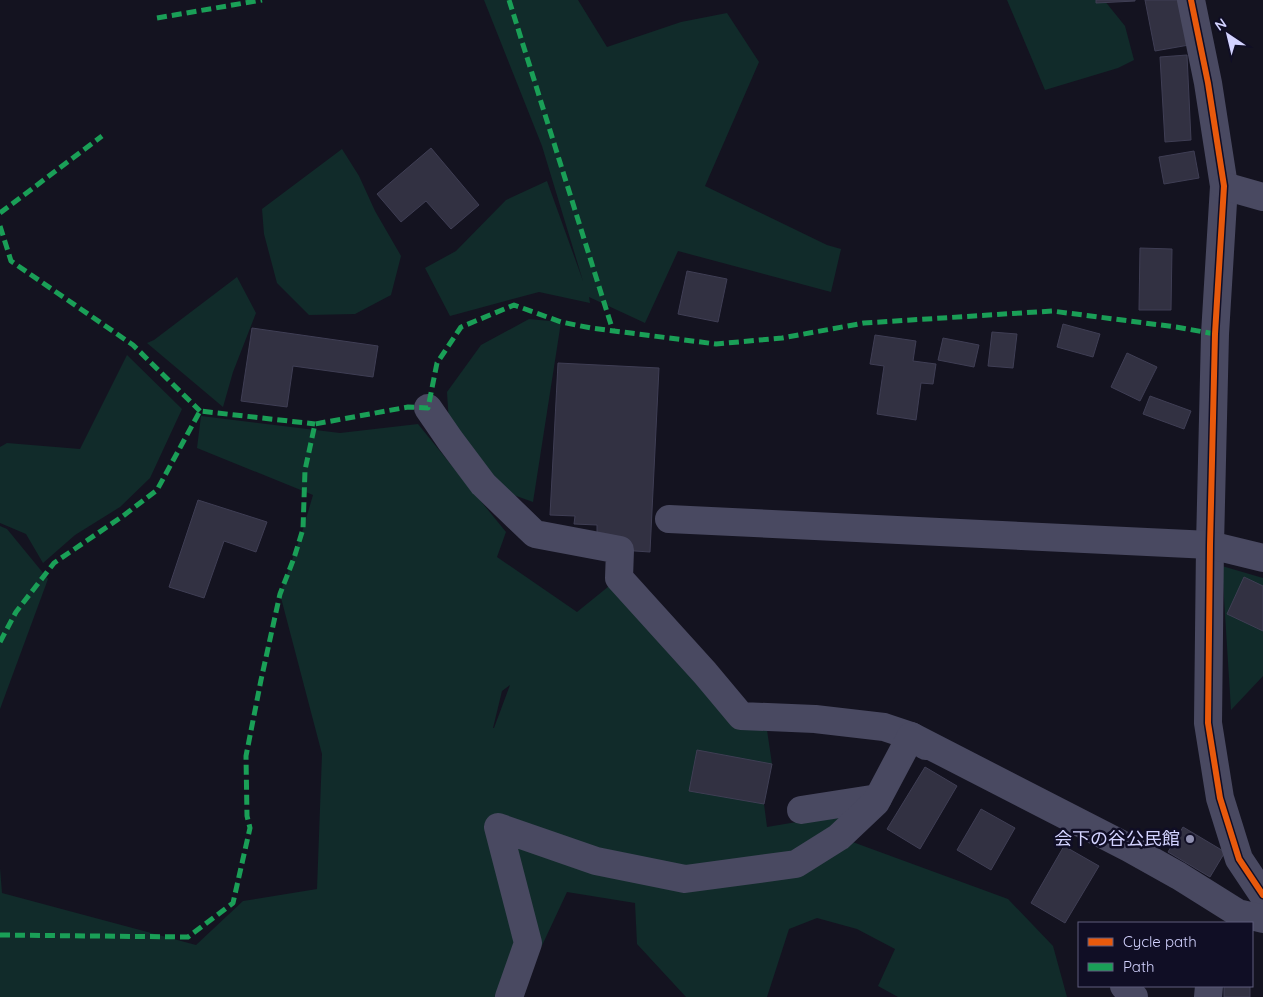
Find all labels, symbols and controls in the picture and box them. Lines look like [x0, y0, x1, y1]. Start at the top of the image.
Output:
north arrow [1203, 10, 1253, 60]
text: N [1211, 14, 1230, 35]
place label: 会下の谷公民館 [1054, 827, 1180, 850]
marker: 会下の谷公民館 [1184, 833, 1196, 845]
legend [1078, 922, 1253, 987]
text: Cycle path [1123, 932, 1197, 951]
text: Path [1123, 957, 1155, 976]

